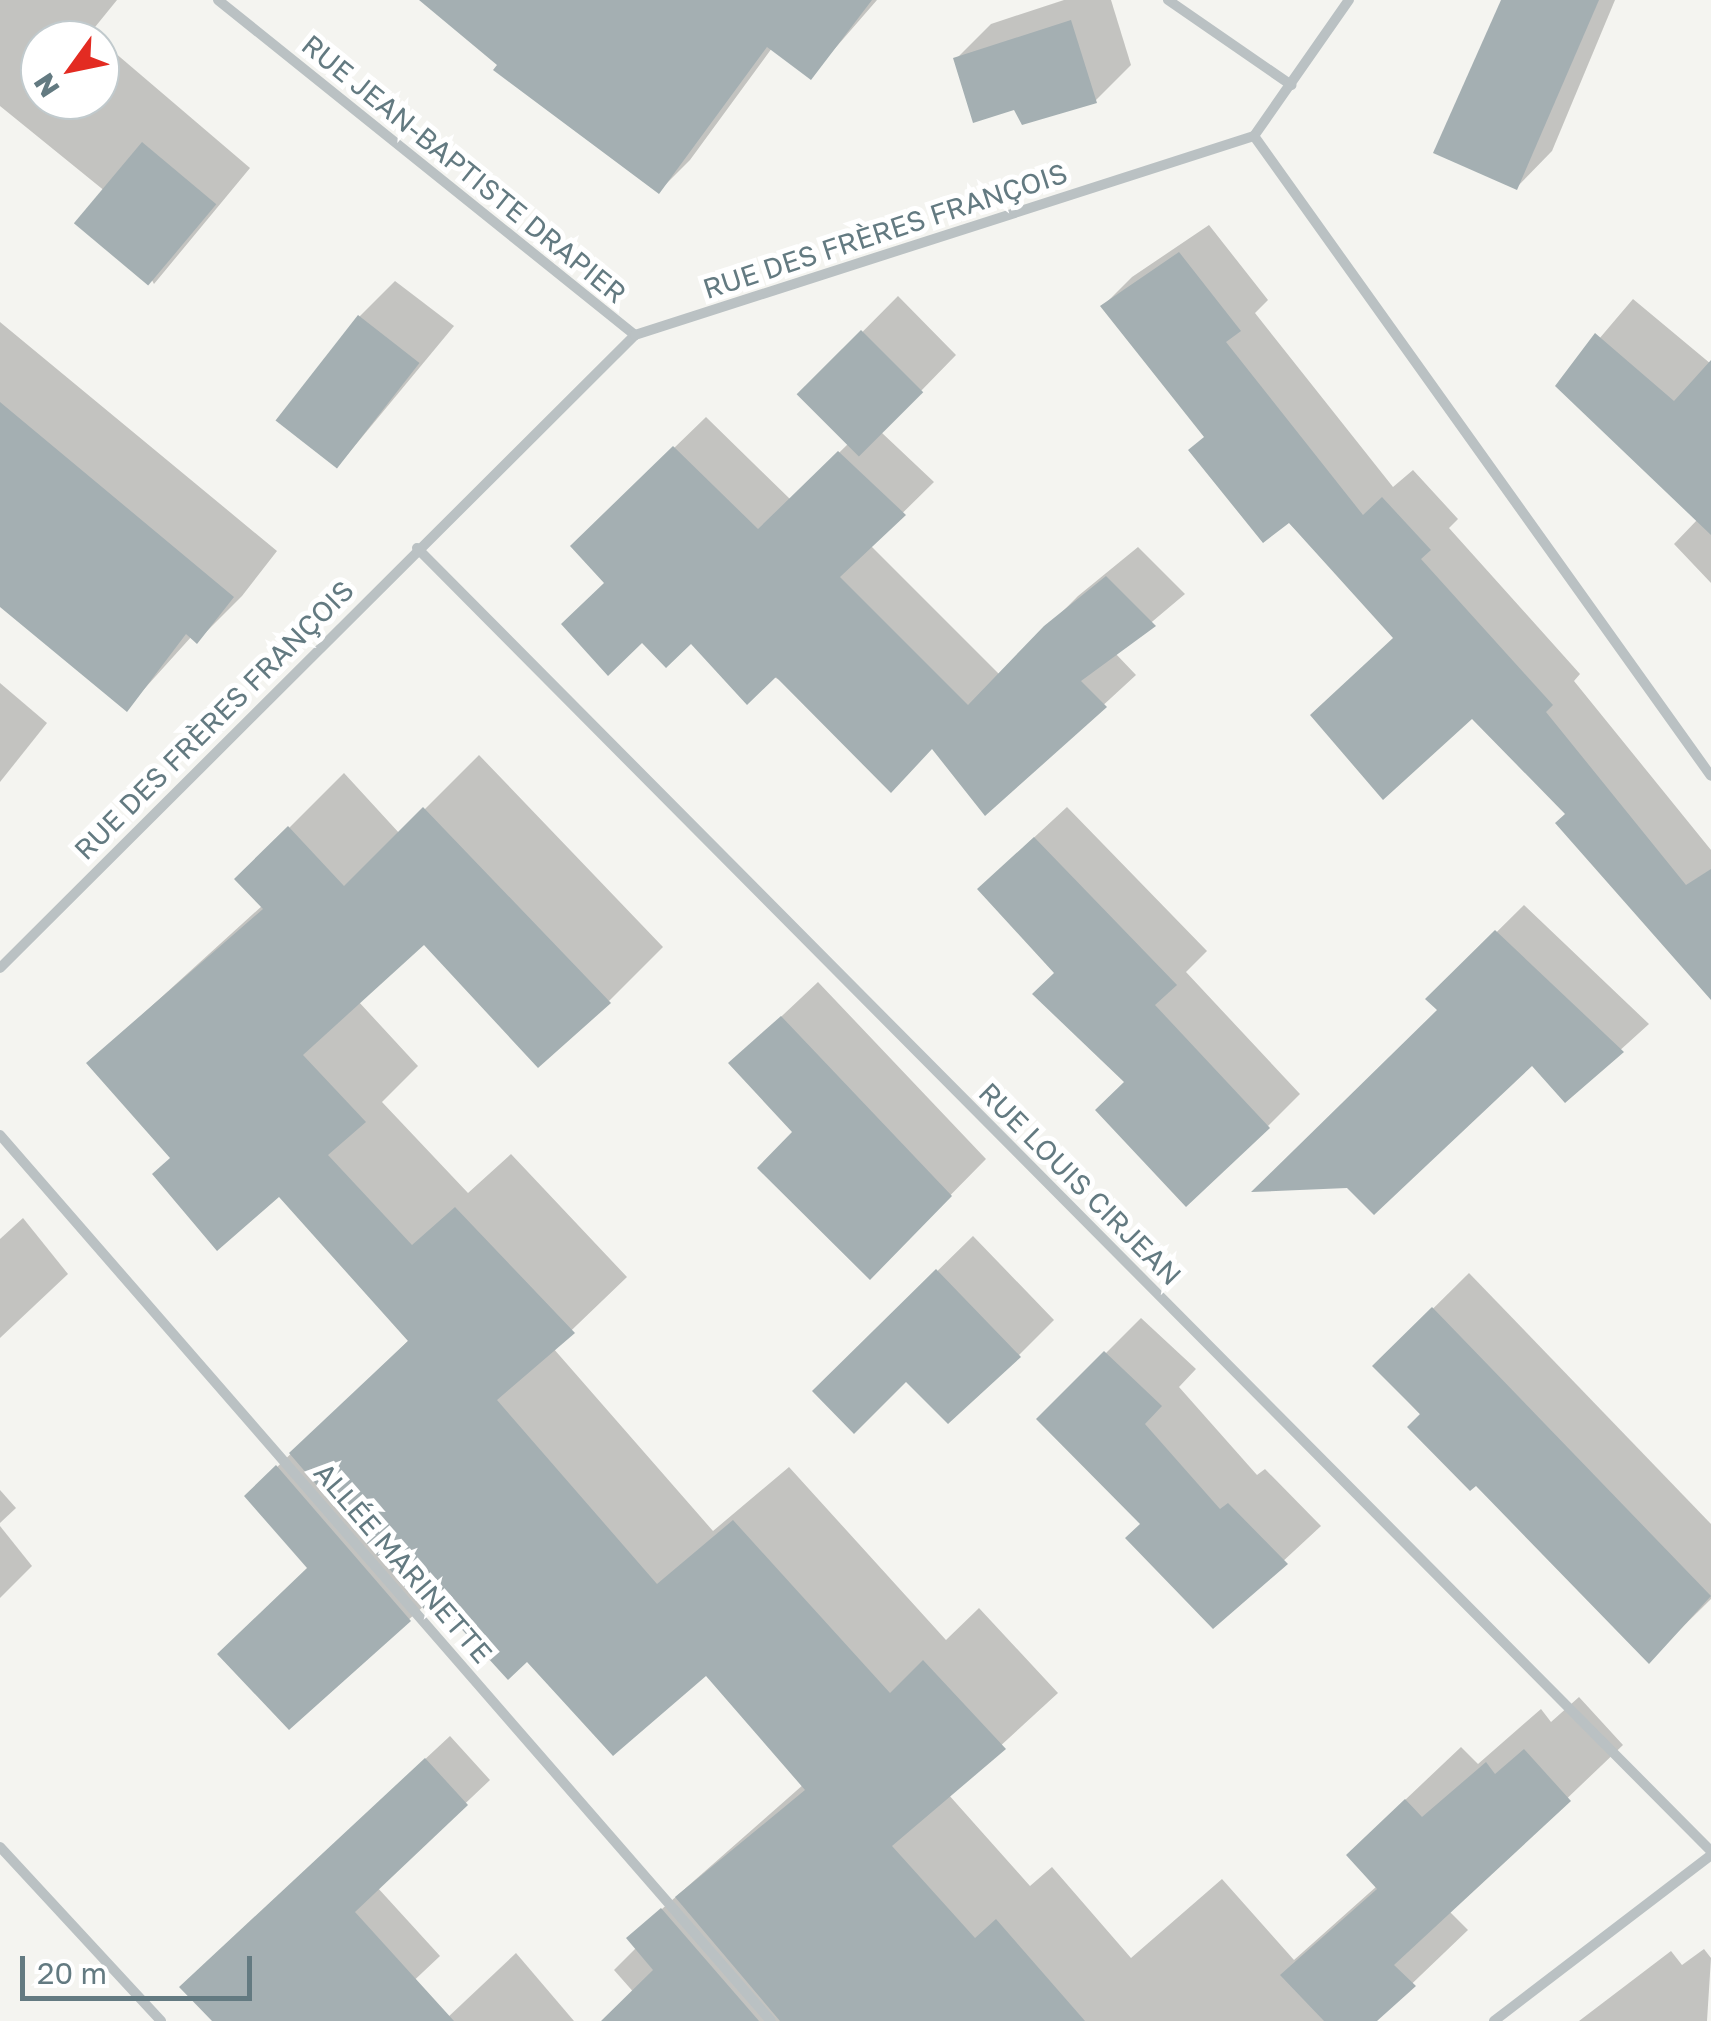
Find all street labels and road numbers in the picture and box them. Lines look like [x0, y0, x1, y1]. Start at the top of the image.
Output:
street label: RUE JEAN-BAPTISTE DRAPIER [295, 28, 633, 310]
street label: RUE DES FRÈRES FRANÇOIS [699, 156, 1071, 306]
street label: RUE DES FRÈRES FRANÇOIS [67, 573, 361, 867]
street label: RUE LOUIS CIRJEAN [972, 1076, 1188, 1292]
street label: ALLÉE MARINETTE [307, 1456, 499, 1670]

